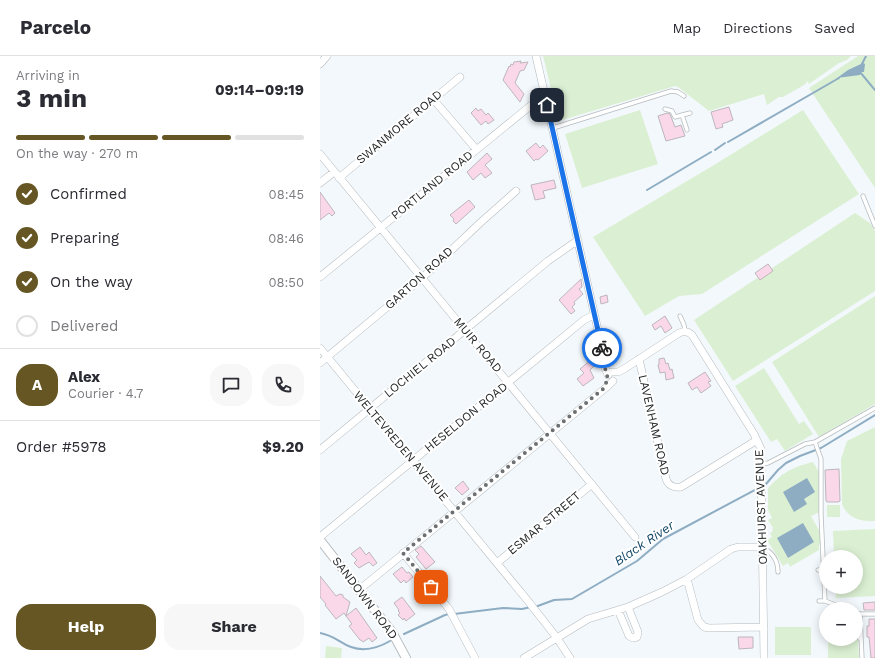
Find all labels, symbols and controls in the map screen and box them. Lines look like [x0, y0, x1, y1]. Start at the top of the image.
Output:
text: Parcelo [20, 16, 91, 39]
text: Map [673, 20, 701, 36]
text: Directions [723, 20, 792, 36]
text: Saved [814, 20, 855, 36]
text: Arriving in [16, 68, 80, 83]
text: 09:14–09:19 [215, 81, 304, 99]
text: 3 min [16, 83, 87, 113]
street label: SWANMORE ROAD [353, 87, 445, 167]
pin [530, 88, 564, 122]
icon: home [536, 94, 558, 116]
text: On the way · 270 m [16, 146, 138, 161]
street label: PORTLAND ROAD [388, 148, 476, 222]
icon: check [16, 183, 38, 205]
text: Confirmed [50, 185, 127, 203]
text: 08:45 [269, 187, 304, 202]
icon: check [16, 227, 38, 249]
text: Preparing [50, 229, 119, 247]
text: 08:46 [268, 231, 304, 246]
street label: GARTON ROAD [382, 244, 456, 312]
icon: check [16, 271, 38, 293]
text: On the way [50, 273, 132, 291]
text: 08:50 [268, 275, 304, 290]
street label: MUIR ROAD [451, 315, 505, 375]
text: Delivered [50, 317, 118, 335]
courier [582, 328, 622, 368]
street label: LOCHIEL ROAD [381, 334, 459, 400]
icon: bike [591, 337, 613, 359]
button: chat [210, 364, 252, 406]
button: phone [262, 364, 304, 406]
text: Alex [68, 368, 100, 386]
street label: LAVENHAM ROAD [636, 373, 672, 477]
text: A [32, 376, 42, 394]
street label: HESELDON ROAD [422, 379, 510, 455]
text: Courier · 4.7 [68, 386, 143, 401]
street label: WELTEVREDEN AVENUE [351, 388, 451, 504]
text: Order #5978 [16, 438, 107, 456]
text: $9.20 [262, 438, 304, 456]
street label: OAKHURST AVENUE [752, 449, 770, 565]
street label: ESMAR STREET [505, 488, 583, 558]
water label: Black River [611, 517, 678, 569]
map controls [819, 550, 863, 646]
button: + [819, 550, 863, 594]
street label: SANDOWN ROAD [329, 554, 401, 642]
pin [414, 570, 448, 604]
icon: bag [420, 576, 442, 598]
button: − [819, 602, 863, 646]
button: Help [16, 604, 156, 650]
button: Share [164, 604, 304, 650]

